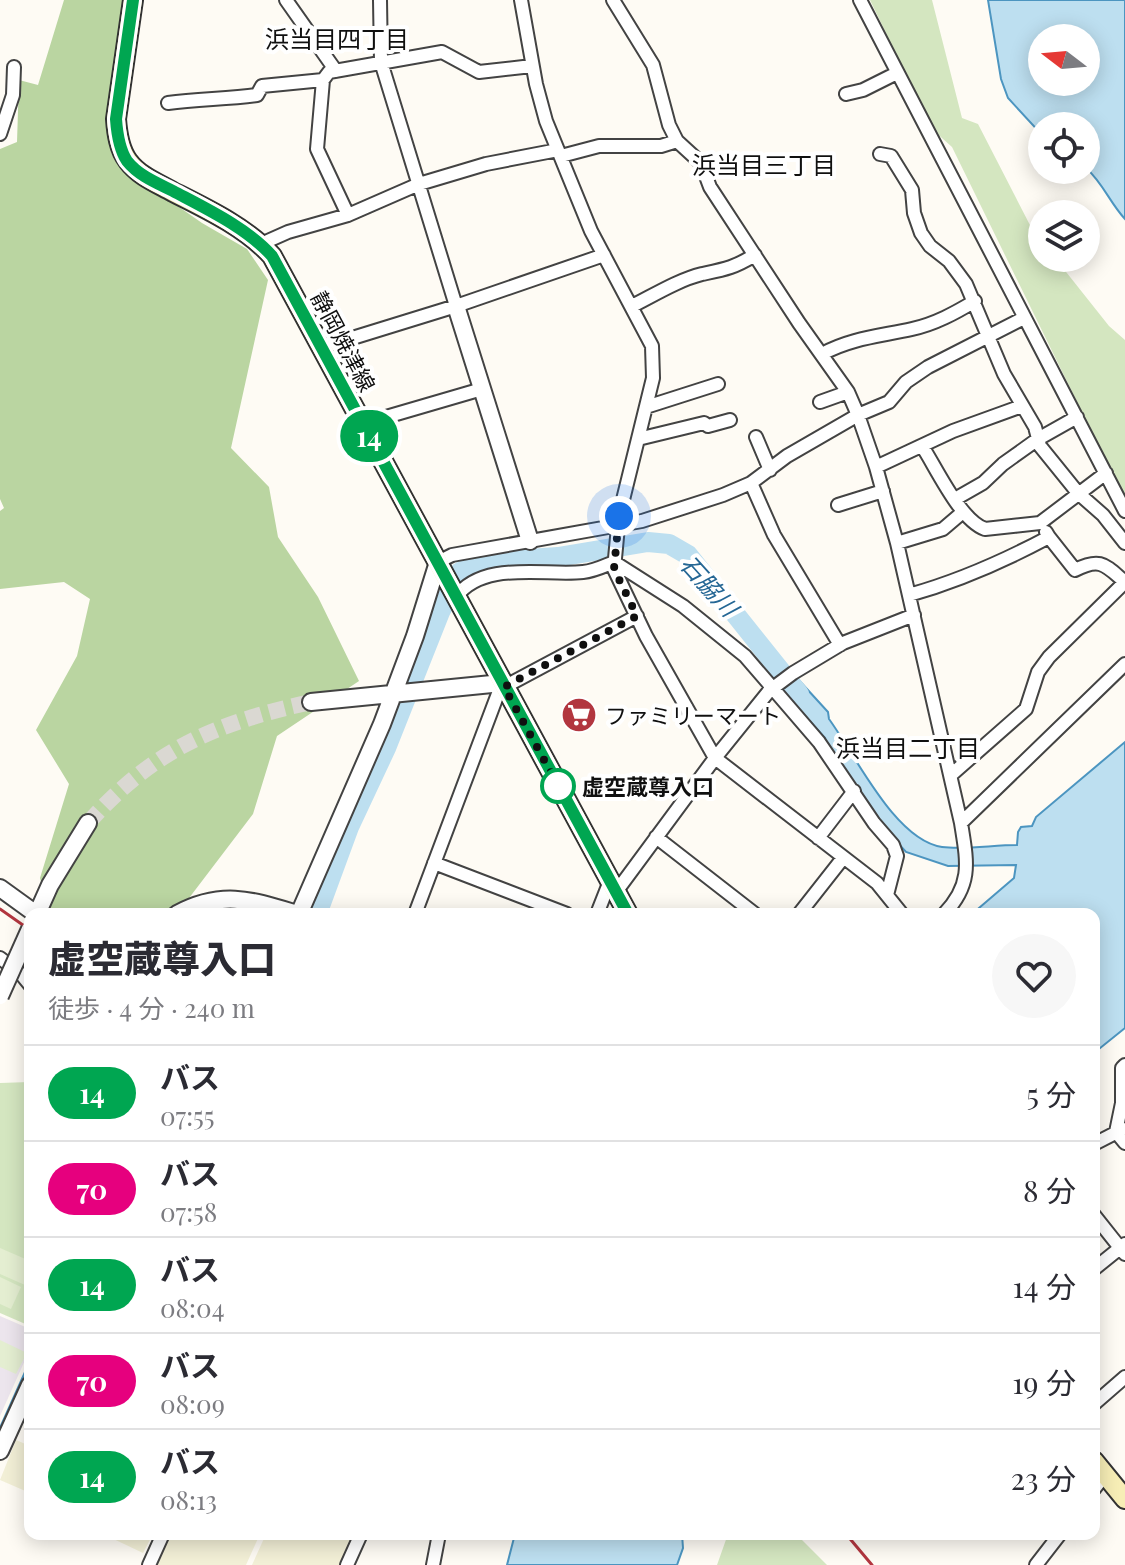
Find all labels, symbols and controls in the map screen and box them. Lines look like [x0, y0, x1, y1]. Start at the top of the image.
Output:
district label: 浜当目四丁目 [265, 22, 409, 54]
north arrow [1028, 24, 1100, 96]
map controls [1028, 24, 1100, 272]
button: locate [1028, 112, 1100, 184]
district label: 浜当目三丁目 [692, 148, 836, 180]
button: layers [1028, 200, 1100, 272]
street label: 静岡焼津線 [305, 285, 383, 397]
line badge: 14 [333, 410, 405, 462]
text: 14 [356, 417, 382, 454]
your location [599, 496, 639, 536]
water label: 石脇川 [674, 548, 748, 625]
supermarket icon: ファミリーマート [560, 696, 598, 734]
place label: ファミリーマート [605, 700, 781, 730]
district label: 浜当目二丁目 [836, 731, 980, 763]
marker: 虚空蔵尊入口 [541, 769, 575, 803]
place label: 虚空蔵尊入口 [582, 771, 714, 801]
text: 虚空蔵尊入口 [48, 932, 276, 983]
button: heart [992, 934, 1076, 1018]
text: 徒歩 · 4 分 · 240 m [48, 990, 255, 1025]
text: バス [160, 1057, 220, 1097]
text: 14 [79, 1074, 105, 1111]
text: 5 分 [1027, 1074, 1076, 1114]
text: 07:55 [160, 1098, 215, 1133]
text: バス [160, 1153, 220, 1193]
text: 70 [77, 1170, 107, 1207]
text: 8 分 [1023, 1170, 1076, 1210]
text: 07:58 [160, 1194, 217, 1229]
text: バス [160, 1249, 220, 1289]
text: 14 [79, 1266, 105, 1303]
text: 14 分 [1013, 1266, 1076, 1306]
text: 08:04 [160, 1290, 224, 1325]
text: バス [160, 1345, 220, 1385]
text: 70 [77, 1362, 107, 1399]
text: 19 分 [1012, 1362, 1076, 1402]
text: 08:09 [160, 1386, 225, 1421]
text: バス [160, 1441, 220, 1481]
text: 14 [79, 1458, 105, 1495]
text: 23 分 [1011, 1458, 1076, 1498]
text: 08:13 [160, 1482, 217, 1517]

